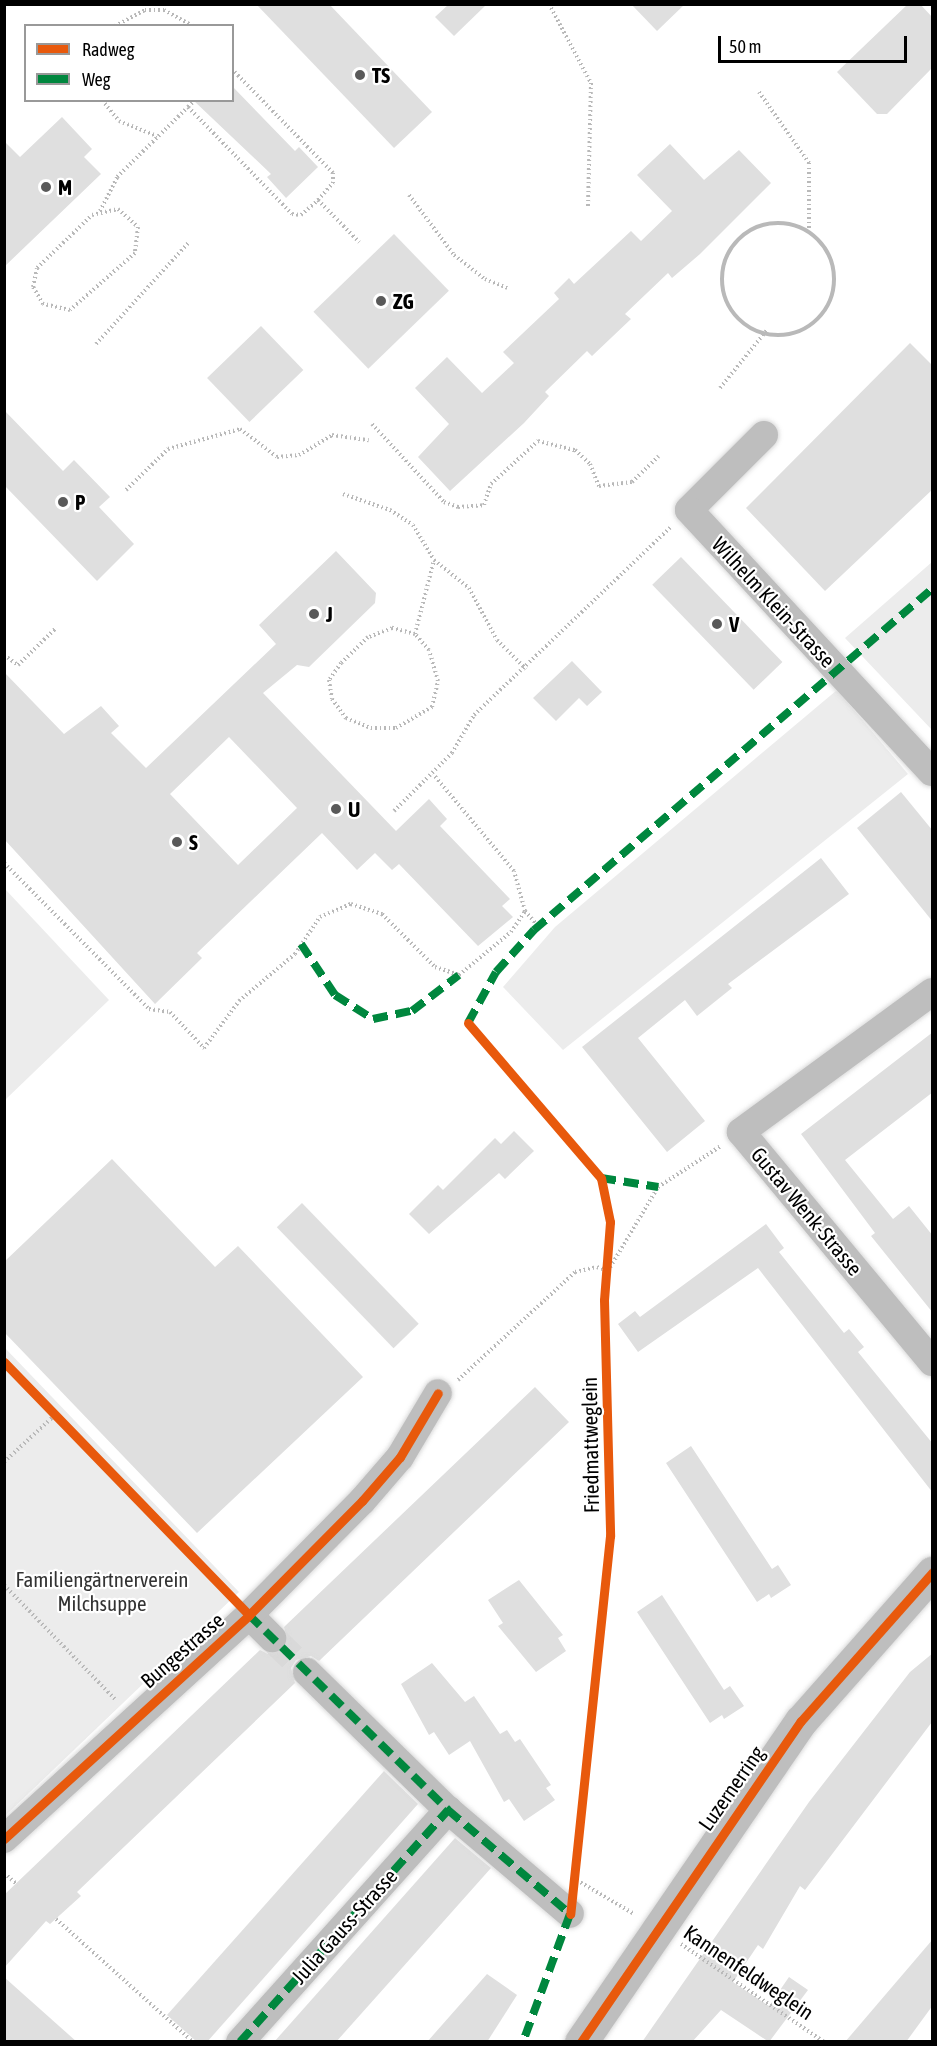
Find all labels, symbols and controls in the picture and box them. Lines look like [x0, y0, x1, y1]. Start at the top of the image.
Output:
legend [24, 24, 234, 102]
scale bar [721, 24, 910, 62]
text: 50 m [729, 36, 761, 57]
text: Radweg [82, 39, 134, 60]
place label: TS [372, 62, 390, 88]
marker: TS [353, 68, 367, 82]
text: Weg [82, 69, 110, 90]
place label: M [58, 174, 72, 200]
marker: M [39, 180, 53, 194]
place label: ZG [393, 288, 414, 314]
marker: ZG [374, 294, 388, 308]
place label: P [75, 489, 85, 515]
marker: P [56, 495, 70, 509]
street label: Wilhelm Klein-Strasse [707, 532, 841, 672]
place label: J [326, 601, 333, 627]
marker: J [307, 607, 321, 621]
place label: V [729, 611, 739, 637]
marker: V [710, 617, 724, 631]
place label: U [348, 796, 360, 822]
marker: U [329, 802, 343, 816]
place label: S [189, 829, 198, 855]
marker: S [170, 835, 184, 849]
street label: Gustav Wenk-Strasse [746, 1142, 868, 1280]
street label: Friedmattweglein [576, 1377, 604, 1513]
park label: Familiengärtnerverein Milchsuppe [16, 1566, 188, 1616]
street label: Bungestrasse [135, 1607, 229, 1693]
street label: Luzernerring [693, 1741, 769, 1835]
street label: Julia Gauss-Strasse [286, 1863, 402, 1989]
street label: Kannenfeldweglein [679, 1919, 819, 2025]

